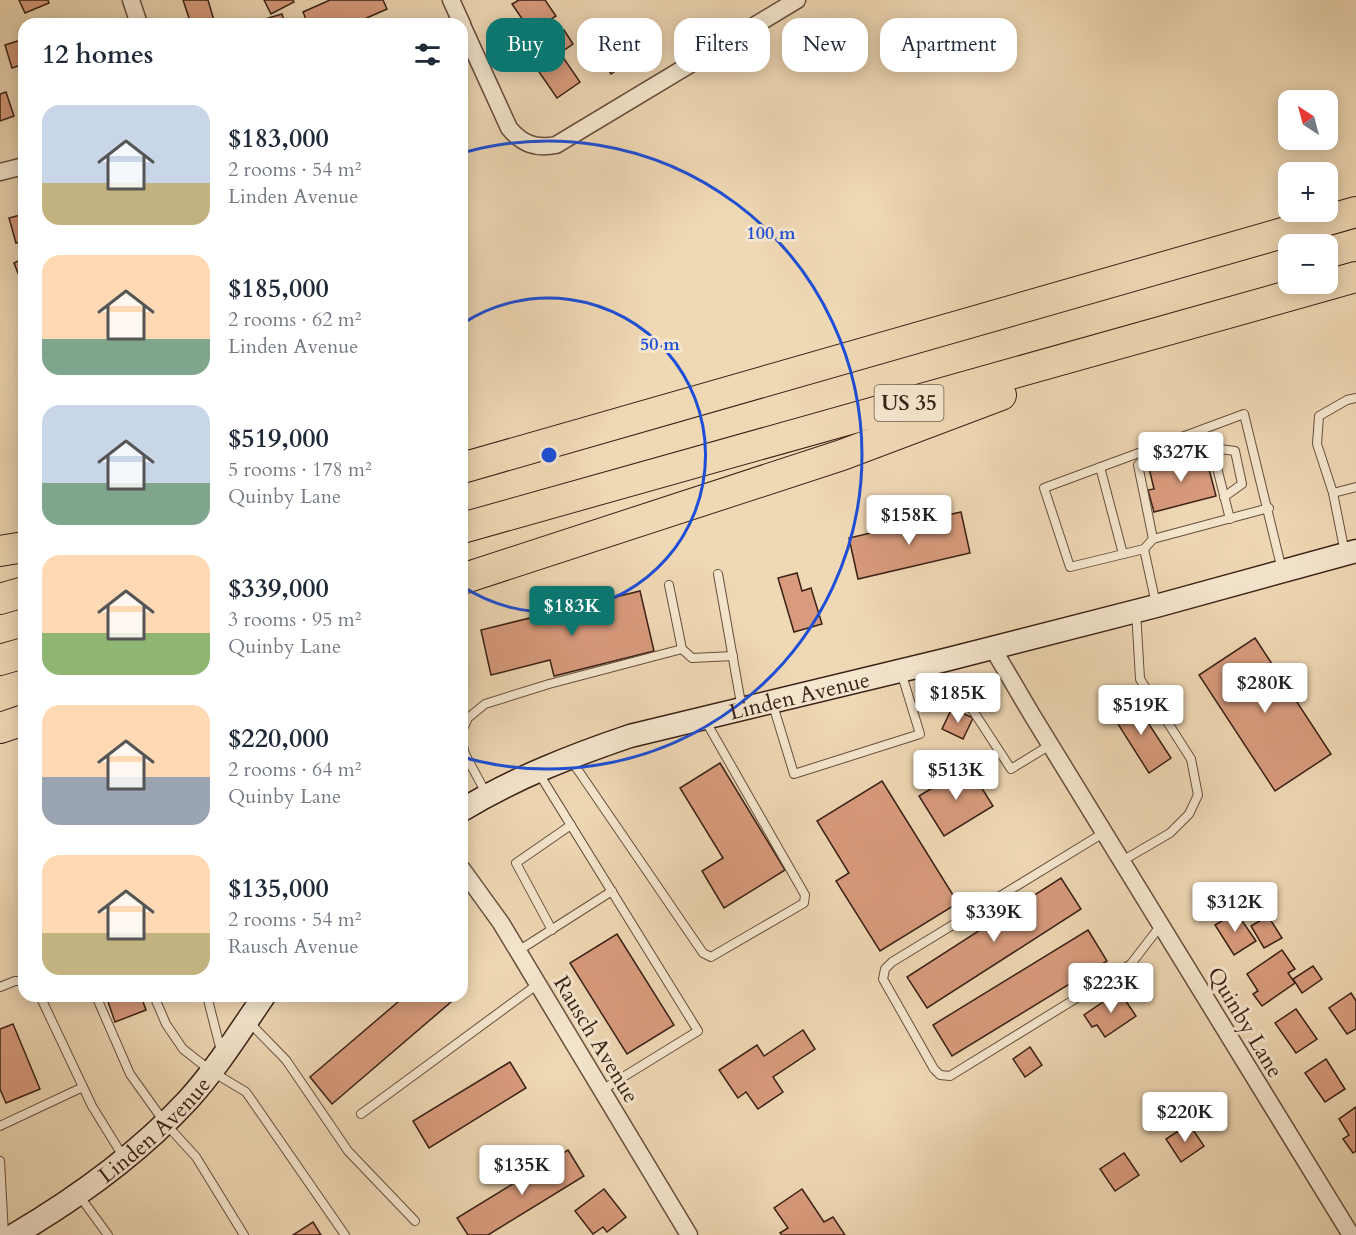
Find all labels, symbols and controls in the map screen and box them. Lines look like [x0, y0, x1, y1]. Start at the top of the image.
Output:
chip: Buy [486, 18, 565, 72]
chip: Rent [577, 18, 662, 72]
chip: Filters [674, 18, 770, 72]
chip: New [782, 18, 868, 72]
chip: Apartment [880, 18, 1017, 72]
text: 12 homes [42, 37, 153, 72]
icon: filters [411, 38, 444, 71]
north arrow [1278, 90, 1338, 150]
map controls [1278, 90, 1338, 294]
text: $183,000 [228, 121, 329, 156]
icon: home [90, 129, 162, 201]
text: 2 rooms · 54 m² [228, 156, 361, 183]
button: + [1278, 162, 1338, 222]
text: Linden Avenue [228, 183, 358, 210]
text: 100 m [746, 221, 796, 246]
button: − [1278, 234, 1338, 294]
text: $185,000 [228, 271, 329, 306]
icon: home [90, 279, 162, 351]
text: 2 rooms · 62 m² [228, 306, 361, 333]
text: 50 m [640, 332, 680, 357]
text: Linden Avenue [228, 333, 358, 360]
road number: US 35 [874, 385, 944, 421]
text: $519,000 [228, 421, 329, 456]
icon: home [90, 429, 162, 501]
pin: $327K [1139, 432, 1223, 483]
text: $327K [1152, 438, 1210, 465]
centre of rings [539, 445, 559, 465]
text: 5 rooms · 178 m² [228, 456, 372, 483]
text: Quinby Lane [228, 483, 341, 510]
pin: $158K [867, 495, 951, 546]
text: $158K [880, 501, 938, 528]
text: $339,000 [228, 571, 329, 606]
icon: home [90, 579, 162, 651]
pin: $183K [530, 586, 614, 637]
text: $183K [543, 592, 601, 619]
text: 3 rooms · 95 m² [228, 606, 361, 633]
text: Quinby Lane [228, 633, 341, 660]
pin: $280K [1223, 663, 1307, 714]
street label: Linden Avenue [726, 665, 873, 728]
text: $280K [1236, 669, 1294, 696]
pin: $185K [916, 673, 1000, 724]
text: $185K [929, 679, 987, 706]
pin: $519K [1099, 685, 1183, 736]
text: $519K [1112, 691, 1170, 718]
text: $220,000 [228, 721, 329, 756]
icon: home [90, 729, 162, 801]
pin: $513K [914, 750, 998, 801]
text: 2 rooms · 64 m² [228, 756, 361, 783]
text: $513K [927, 756, 985, 783]
text: Quinby Lane [228, 783, 341, 810]
text: $135,000 [228, 871, 329, 906]
icon: home [90, 879, 162, 951]
pin: $312K [1193, 882, 1277, 933]
text: $312K [1206, 888, 1264, 915]
pin: $339K [952, 892, 1036, 943]
text: $339K [965, 898, 1023, 925]
text: 2 rooms · 54 m² [228, 906, 361, 933]
text: Rausch Avenue [228, 933, 359, 960]
street label: Quinby Lane [1200, 961, 1290, 1084]
pin: $223K [1069, 963, 1153, 1014]
text: $223K [1082, 969, 1140, 996]
street label: Rausch Avenue [546, 970, 646, 1109]
street label: Linden Avenue [92, 1071, 218, 1190]
pin: $220K [1143, 1092, 1227, 1143]
text: $220K [1156, 1098, 1214, 1125]
pin: $135K [480, 1145, 564, 1196]
text: $135K [493, 1151, 551, 1178]

